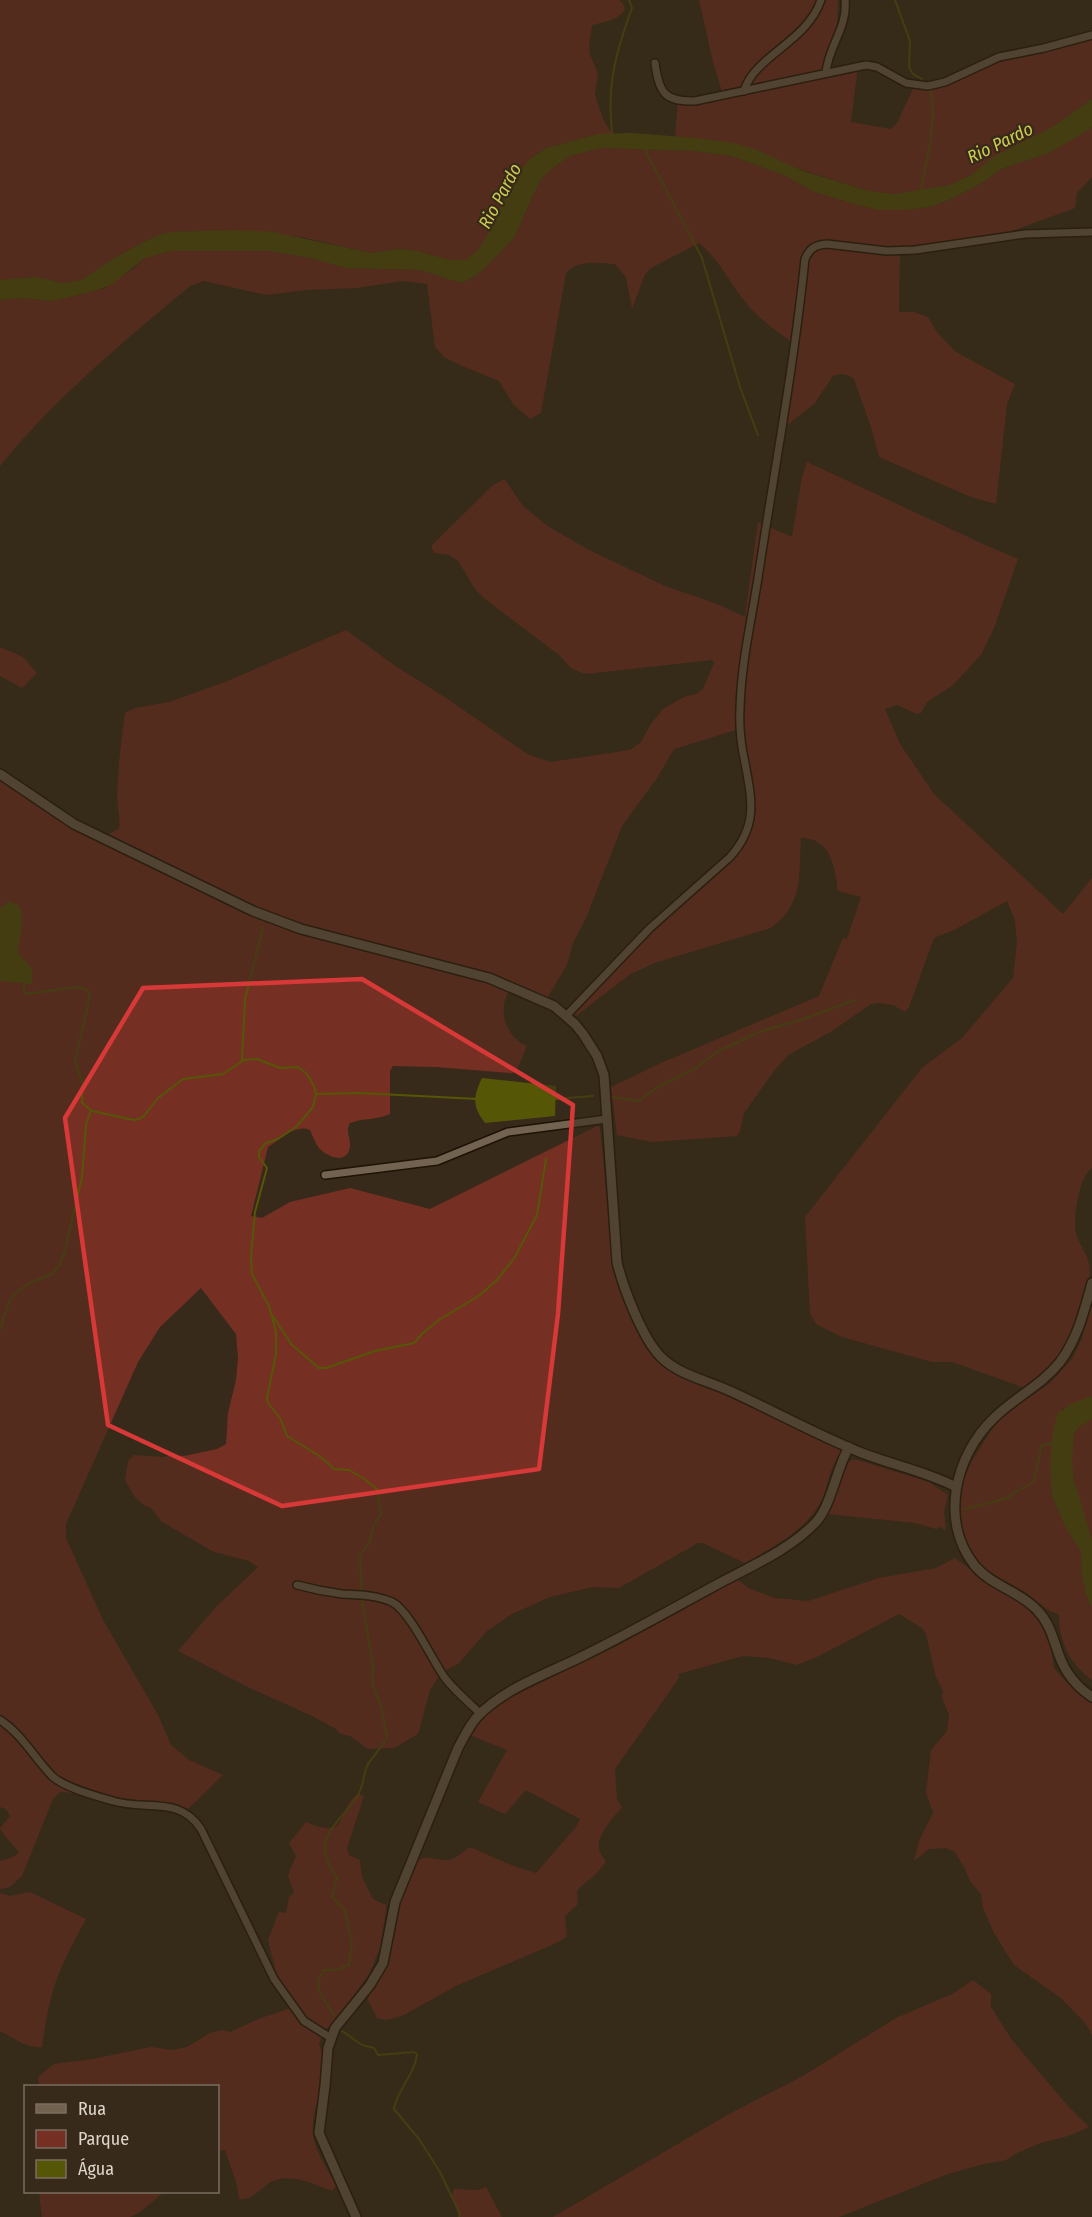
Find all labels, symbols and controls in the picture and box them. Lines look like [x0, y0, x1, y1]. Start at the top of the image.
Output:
water label: Rio Pardo [963, 118, 1037, 168]
water label: Rio Pardo [474, 160, 526, 232]
legend [24, 2085, 219, 2193]
text: Rua [78, 2098, 106, 2120]
text: Parque [78, 2128, 129, 2150]
text: Água [78, 2157, 114, 2180]

